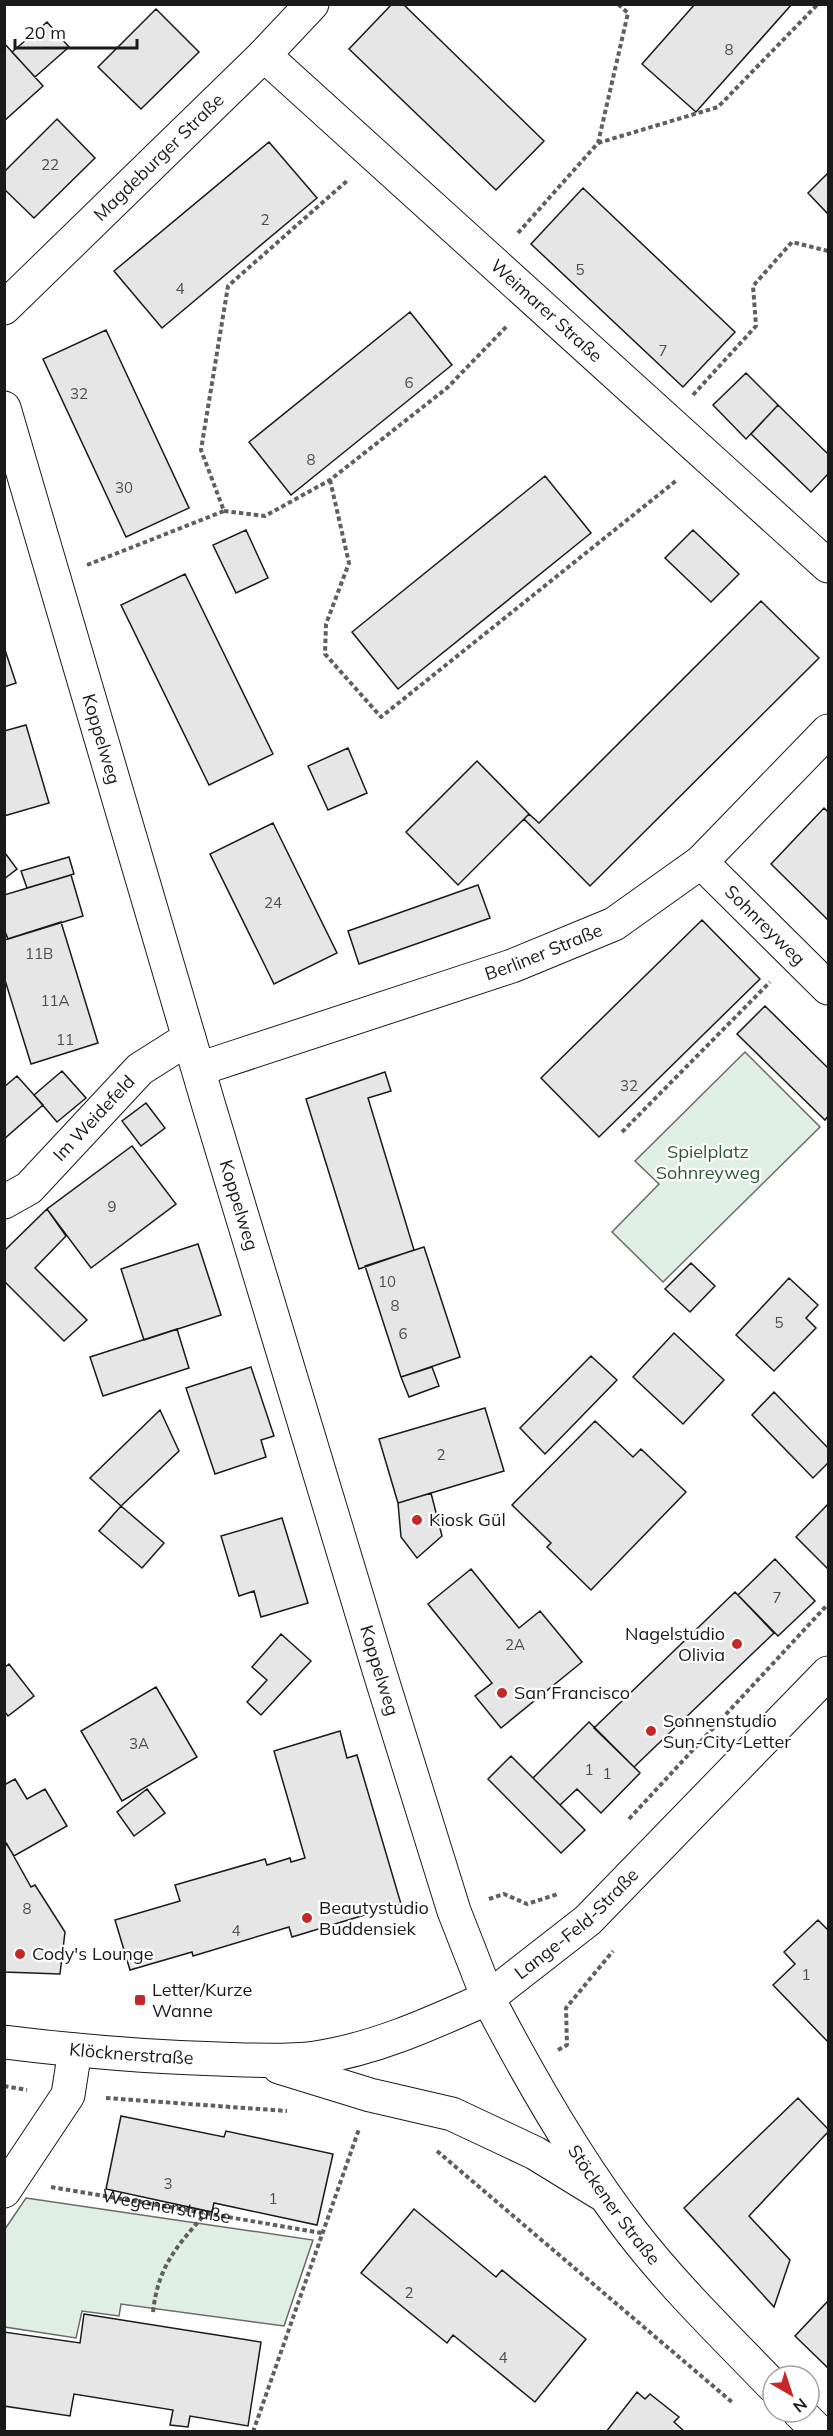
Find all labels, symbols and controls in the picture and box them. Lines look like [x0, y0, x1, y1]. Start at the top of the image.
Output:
scale bar [15, 12, 136, 50]
text: 20 m [24, 21, 66, 44]
house number: 8 [724, 40, 734, 59]
street label: Magdeburger Straße [88, 88, 229, 226]
house number: 22 [41, 155, 59, 174]
house number: 2 [260, 210, 270, 229]
street label: Weimarer Straße [486, 254, 607, 367]
house number: 5 [575, 260, 585, 279]
house number: 4 [175, 279, 185, 298]
house number: 7 [658, 341, 668, 360]
house number: 6 [404, 373, 414, 392]
house number: 32 [70, 384, 88, 403]
house number: 8 [306, 450, 316, 469]
house number: 30 [115, 478, 133, 497]
street label: Koppelweg [77, 691, 126, 787]
street label: Sohnreyweg [720, 880, 811, 970]
house number: 24 [264, 893, 282, 912]
street label: Berliner Straße [482, 918, 606, 985]
house number: 11B [25, 944, 53, 963]
house number: 11A [40, 991, 70, 1010]
house number: 11 [56, 1030, 74, 1049]
street label: Im Weidefeld [48, 1070, 139, 1166]
house number: 32 [620, 1076, 638, 1095]
park label: Spielplatz Sohnreyweg [656, 1140, 760, 1184]
street label: Koppelweg [215, 1157, 264, 1253]
house number: 9 [107, 1197, 117, 1216]
house number: 10 [378, 1272, 396, 1291]
house number: 8 [390, 1296, 400, 1315]
house number: 5 [774, 1313, 784, 1332]
house number: 6 [398, 1324, 408, 1343]
house number: 2 [436, 1445, 446, 1464]
place label: Kiosk Gül [429, 1508, 506, 1531]
marker: Kiosk Gül [410, 1513, 424, 1527]
house number: 7 [772, 1588, 782, 1607]
street label: Koppelweg [355, 1622, 404, 1718]
place label: Nagelstudio Olivia [625, 1622, 725, 1666]
house number: 2A [505, 1635, 525, 1654]
marker: Nagelstudio Olivia [730, 1637, 744, 1651]
place label: San Francisco [514, 1681, 630, 1704]
marker: San Francisco [495, 1686, 509, 1700]
place label: Sonnenstudio Sun-City-Letter [663, 1709, 791, 1753]
marker: Sonnenstudio Sun-City-Letter [644, 1724, 658, 1738]
house number: 3A [129, 1734, 149, 1753]
house number: 1 [584, 1760, 594, 1779]
house number: 1 [602, 1764, 612, 1783]
street label: Lange-Feld-Straße [510, 1863, 643, 1984]
place label: Beautystudio Buddensiek [319, 1896, 429, 1940]
house number: 8 [22, 1899, 32, 1918]
marker: Beautystudio Buddensiek [300, 1911, 314, 1925]
house number: 4 [231, 1921, 241, 1940]
place label: Cody's Lounge [32, 1942, 154, 1965]
marker: Cody's Lounge [13, 1947, 27, 1961]
house number: 1 [801, 1965, 811, 1984]
place label: Letter/Kurze Wanne [152, 1978, 252, 2022]
marker: Letter/Kurze Wanne [133, 1993, 147, 2007]
street label: Klöcknerstraße [68, 2037, 194, 2069]
street label: Stöckener Straße [563, 2140, 666, 2269]
house number: 3 [163, 2174, 173, 2193]
street label: Wegenerstraße [100, 2184, 232, 2228]
house number: 1 [268, 2189, 278, 2208]
house number: 2 [404, 2283, 414, 2302]
house number: 4 [498, 2348, 508, 2367]
north arrow [761, 2364, 821, 2424]
text: N [789, 2394, 811, 2417]

